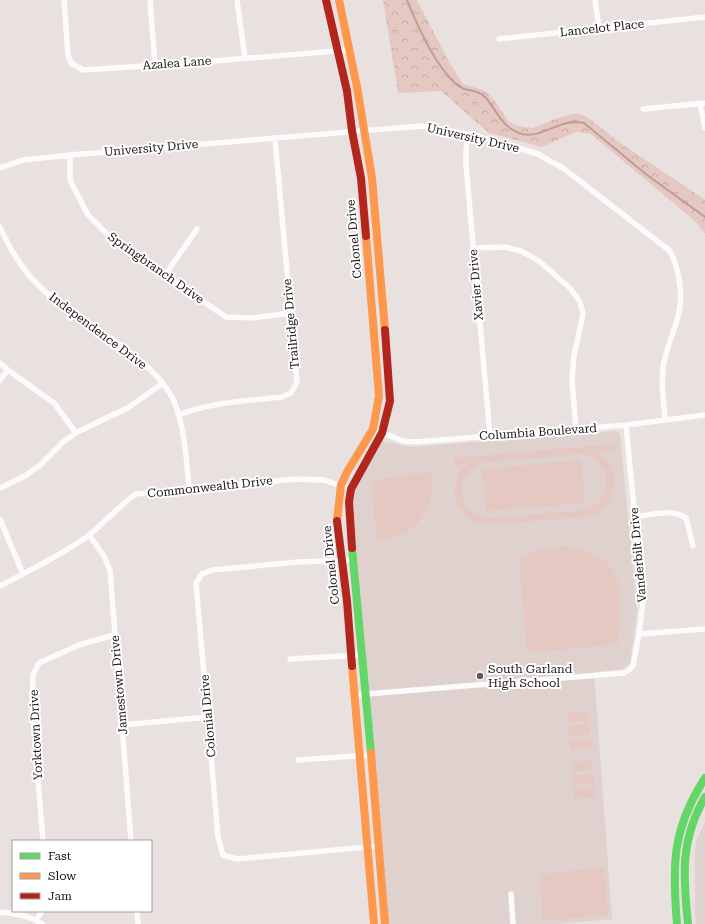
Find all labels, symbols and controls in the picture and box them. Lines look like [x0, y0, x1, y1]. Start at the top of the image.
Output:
street label: Lancelot Place [559, 17, 645, 39]
street label: Azalea Lane [142, 54, 212, 72]
street label: University Drive [425, 121, 521, 156]
street label: University Drive [103, 137, 199, 159]
street label: Colonel Drive [344, 198, 364, 279]
street label: Springbranch Drive [105, 229, 207, 307]
street label: Xavier Drive [466, 248, 486, 321]
street label: Trailridge Drive [280, 278, 302, 370]
street label: Independence Drive [47, 290, 150, 372]
street label: Columbia Boulevard [479, 421, 598, 443]
street label: Commonwealth Drive [147, 473, 274, 501]
street label: Vanderbilt Drive [627, 507, 649, 603]
street label: Colonel Drive [320, 524, 342, 605]
street label: Jamestown Drive [108, 634, 130, 735]
place label: South Garland High School [488, 662, 573, 690]
marker: South Garland High School [475, 671, 485, 681]
street label: Colonial Drive [197, 674, 219, 758]
street label: Yorktown Drive [27, 689, 45, 781]
legend [12, 840, 152, 912]
text: Fast [48, 849, 72, 863]
text: Slow [48, 869, 76, 883]
text: Jam [48, 889, 72, 903]

